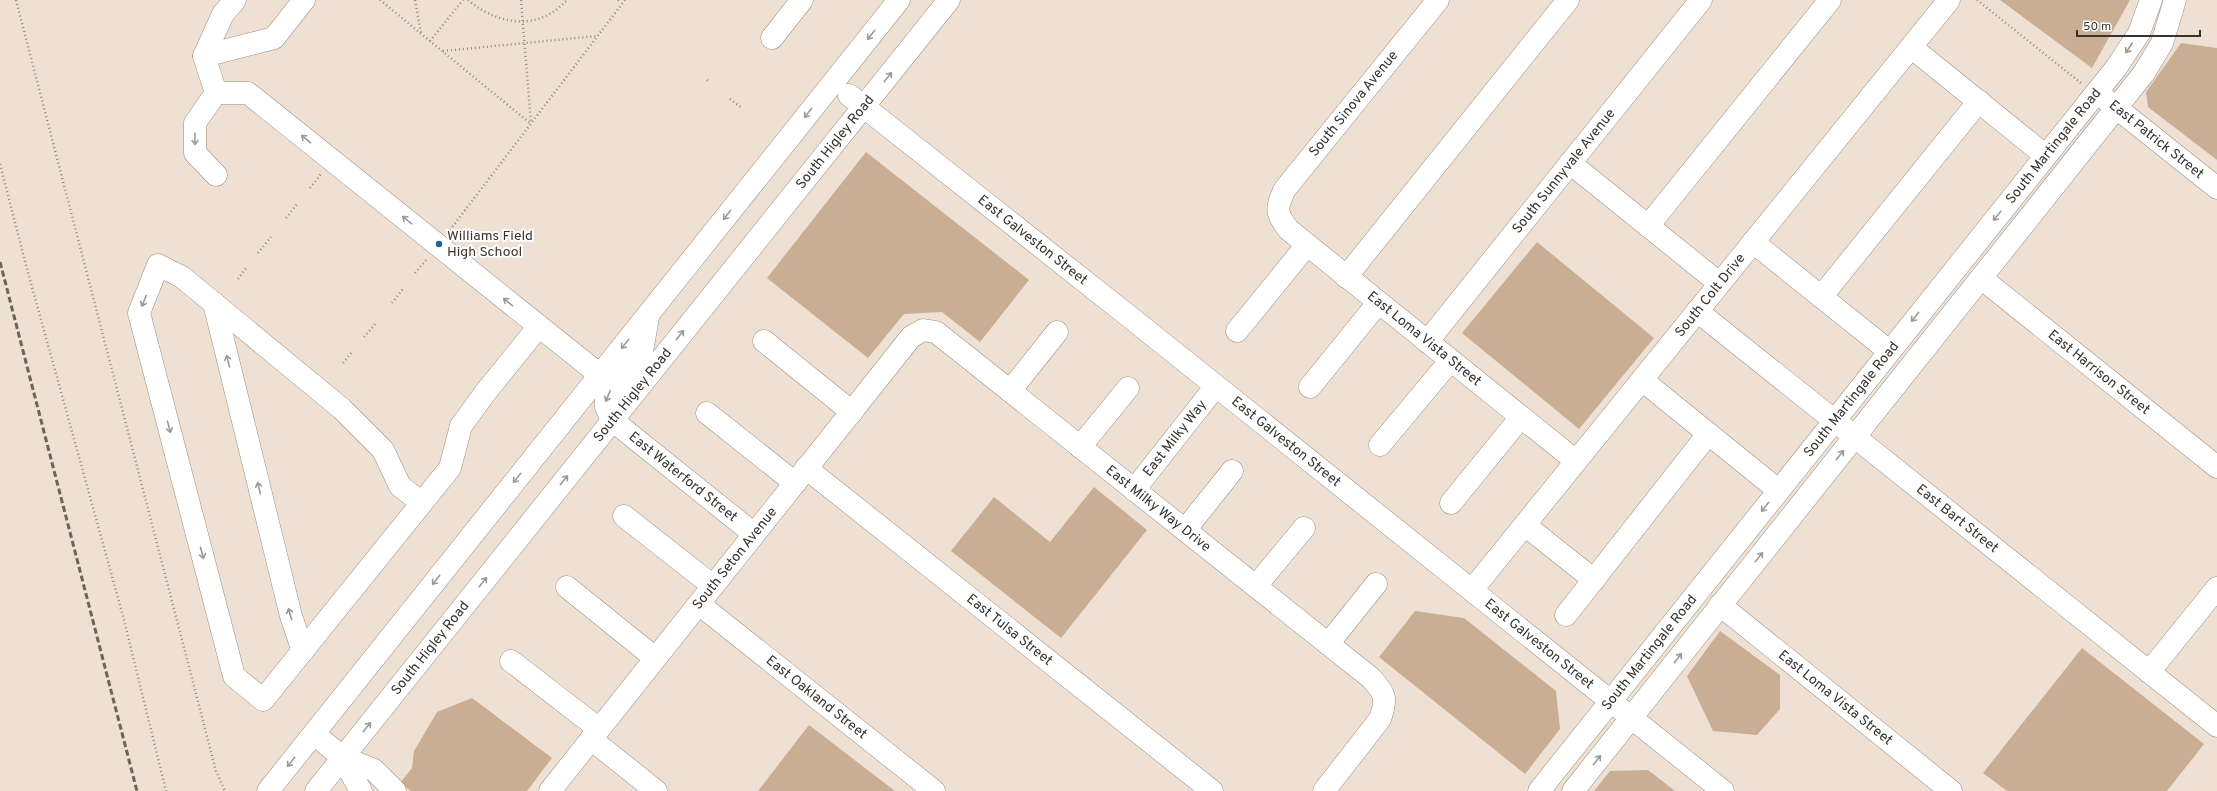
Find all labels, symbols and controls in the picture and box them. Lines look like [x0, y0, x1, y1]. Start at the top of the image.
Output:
scale bar [2077, 12, 2200, 38]
text: 50 m [2083, 19, 2111, 35]
one-way arrow [867, 29, 876, 40]
one-way arrow [2125, 42, 2133, 53]
street label: South Sinova Avenue [1306, 48, 1402, 160]
one-way arrow [884, 71, 892, 82]
street label: South Martingale Road [2002, 85, 2105, 207]
street label: South Higley Road [793, 92, 878, 193]
street label: East Patrick Street [2106, 97, 2207, 183]
street label: South Sunnyvale Avenue [1509, 105, 1619, 237]
one-way arrow [803, 108, 812, 119]
one-way arrow [191, 132, 199, 145]
one-way arrow [300, 135, 311, 143]
street label: East Galveston Street [974, 192, 1091, 289]
one-way arrow [723, 210, 731, 221]
one-way arrow [1993, 211, 2001, 222]
one-way arrow [402, 216, 412, 225]
place label: Williams Field High School [447, 228, 533, 261]
marker: Williams Field High School [434, 239, 444, 249]
street label: South Colt Drive [1671, 250, 1749, 340]
street label: East Loma Vista Street [1364, 288, 1485, 390]
one-way arrow [140, 295, 147, 307]
one-way arrow [503, 297, 514, 306]
one-way arrow [1911, 312, 1920, 323]
street label: East Harrison Street [2044, 326, 2153, 418]
one-way arrow [676, 330, 685, 340]
one-way arrow [620, 338, 629, 349]
street label: South Martingale Road [1800, 338, 1903, 461]
street label: South Higley Road [590, 345, 675, 446]
one-way arrow [224, 355, 231, 368]
one-way arrow [604, 390, 612, 402]
street label: East Galveston Street [1228, 393, 1344, 491]
street label: East Milky Way [1139, 396, 1210, 480]
one-way arrow [166, 420, 173, 433]
street label: East Waterford Street [625, 428, 741, 526]
one-way arrow [1836, 450, 1845, 461]
street label: East Milky Way Drive [1102, 462, 1214, 556]
one-way arrow [513, 473, 522, 484]
one-way arrow [559, 474, 568, 485]
one-way arrow [255, 481, 262, 494]
street label: East Bart Street [1913, 481, 2002, 557]
one-way arrow [1761, 501, 1769, 512]
street label: South Seton Avenue [689, 504, 781, 613]
one-way arrow [199, 546, 206, 559]
one-way arrow [1754, 551, 1763, 562]
one-way arrow [432, 574, 441, 585]
one-way arrow [478, 576, 487, 587]
street label: East Tulsa Street [963, 591, 1056, 669]
street label: South Martingale Road [1598, 591, 1701, 714]
street label: East Galveston Street [1481, 595, 1597, 693]
street label: South Higley Road [388, 598, 473, 698]
one-way arrow [286, 607, 293, 620]
street label: East Loma Vista Street [1775, 647, 1896, 749]
street label: East Oakland Street [762, 652, 870, 743]
one-way arrow [1674, 653, 1682, 664]
one-way arrow [362, 721, 371, 732]
one-way arrow [1593, 755, 1602, 766]
one-way arrow [287, 757, 295, 768]

